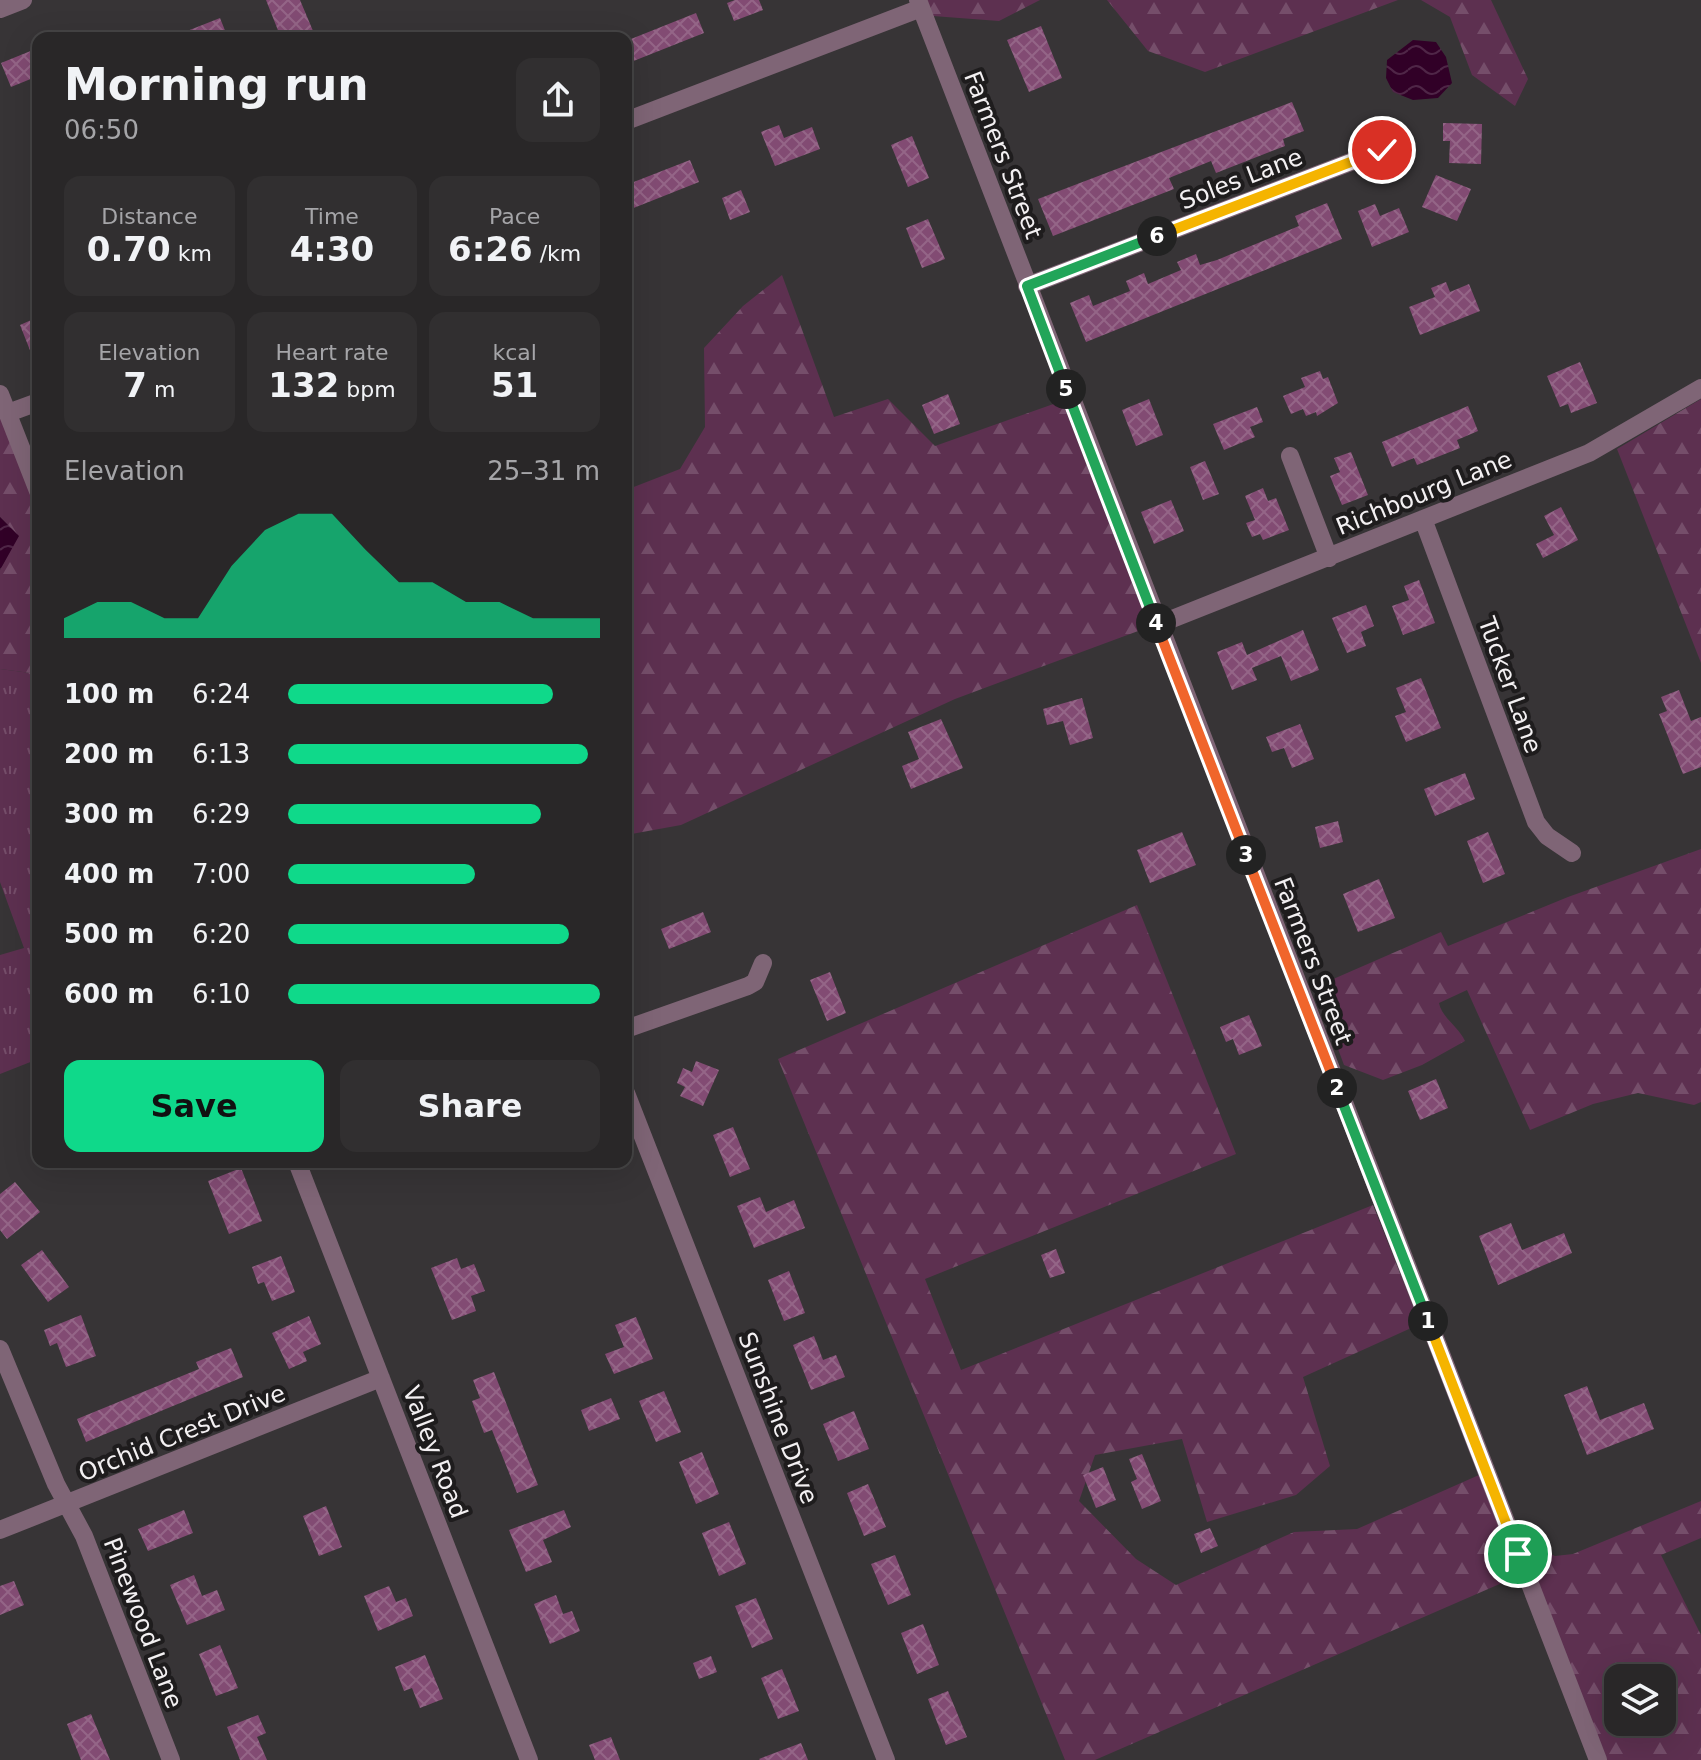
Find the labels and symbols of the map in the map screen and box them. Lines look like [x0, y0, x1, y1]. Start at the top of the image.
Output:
street label: Farmers Street [958, 67, 1048, 243]
pin [1348, 116, 1416, 184]
street label: Soles Lane [1176, 143, 1306, 215]
pin: 6 [1137, 216, 1177, 256]
pin: 5 [1046, 369, 1086, 409]
street label: Richbourg Lane [1332, 445, 1516, 541]
pin: 4 [1136, 603, 1176, 643]
street label: Tucker Lane [1472, 612, 1548, 757]
pin: 3 [1226, 835, 1266, 875]
street label: Farmers Street [1268, 873, 1358, 1049]
pin: 2 [1317, 1068, 1357, 1108]
pin: 1 [1408, 1301, 1448, 1341]
street label: Sunshine Drive [732, 1328, 824, 1508]
street label: Orchid Crest Drive [75, 1379, 289, 1487]
street label: Valley Road [397, 1382, 473, 1522]
pin [1484, 1520, 1552, 1588]
street label: Pinewood Lane [98, 1534, 188, 1712]

